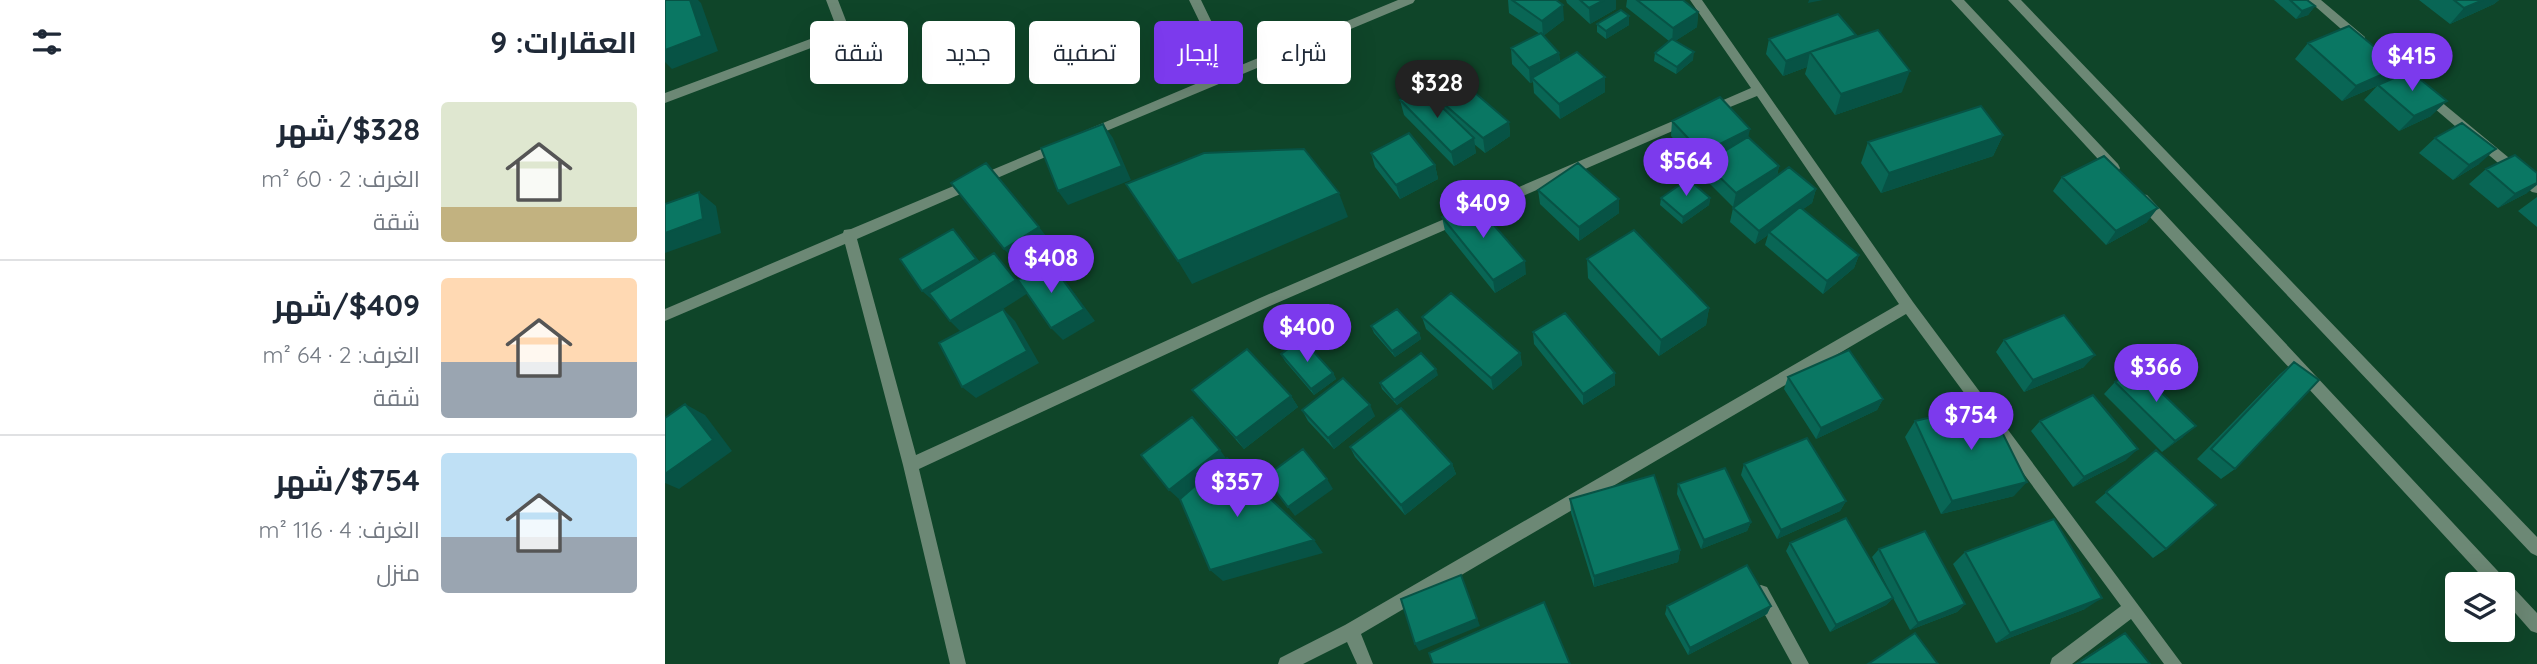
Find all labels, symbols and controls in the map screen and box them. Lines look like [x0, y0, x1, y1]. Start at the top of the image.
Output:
chip: شقة [810, 21, 908, 84]
chip: جديد [922, 21, 1015, 84]
chip: تصفية [1029, 21, 1140, 84]
chip: إيجار [1154, 21, 1243, 84]
chip: شراء [1257, 21, 1351, 84]
icon: filters [28, 23, 66, 61]
text: العقارات: 9 [490, 23, 637, 61]
pin: $415 [2371, 34, 2453, 93]
text: $415 [2388, 41, 2436, 70]
pin: $328 [1396, 60, 1478, 120]
text: $328 [1411, 68, 1463, 97]
text: $328/شهر [277, 110, 420, 148]
icon: home [497, 130, 581, 214]
pin: $564 [1645, 138, 1727, 198]
text: $564 [1659, 146, 1713, 175]
text: الغرف: 2 · 60 m² [261, 164, 420, 193]
pin: $409 [1442, 180, 1524, 240]
text: $409 [1456, 188, 1510, 217]
text: شقة [373, 207, 420, 236]
pin: $408 [1010, 236, 1092, 295]
text: $408 [1024, 243, 1078, 272]
text: $409/شهر [273, 286, 420, 324]
pin: $400 [1266, 304, 1348, 364]
icon: home [497, 306, 581, 390]
text: $400 [1279, 312, 1335, 341]
text: الغرف: 2 · 64 m² [262, 340, 420, 369]
pin: $366 [2115, 344, 2197, 404]
text: $366 [2130, 352, 2182, 381]
text: شقة [373, 383, 420, 412]
pin: $754 [1930, 392, 2012, 452]
text: $754 [1944, 400, 1998, 429]
pin: $357 [1196, 460, 1278, 519]
text: $754/شهر [275, 461, 420, 499]
text: $357 [1211, 467, 1263, 496]
icon: home [497, 481, 581, 565]
text: الغرف: 4 · 116 m² [258, 515, 420, 544]
text: منزل [376, 558, 420, 587]
map controls [2445, 572, 2515, 642]
button: layers [2445, 572, 2515, 642]

